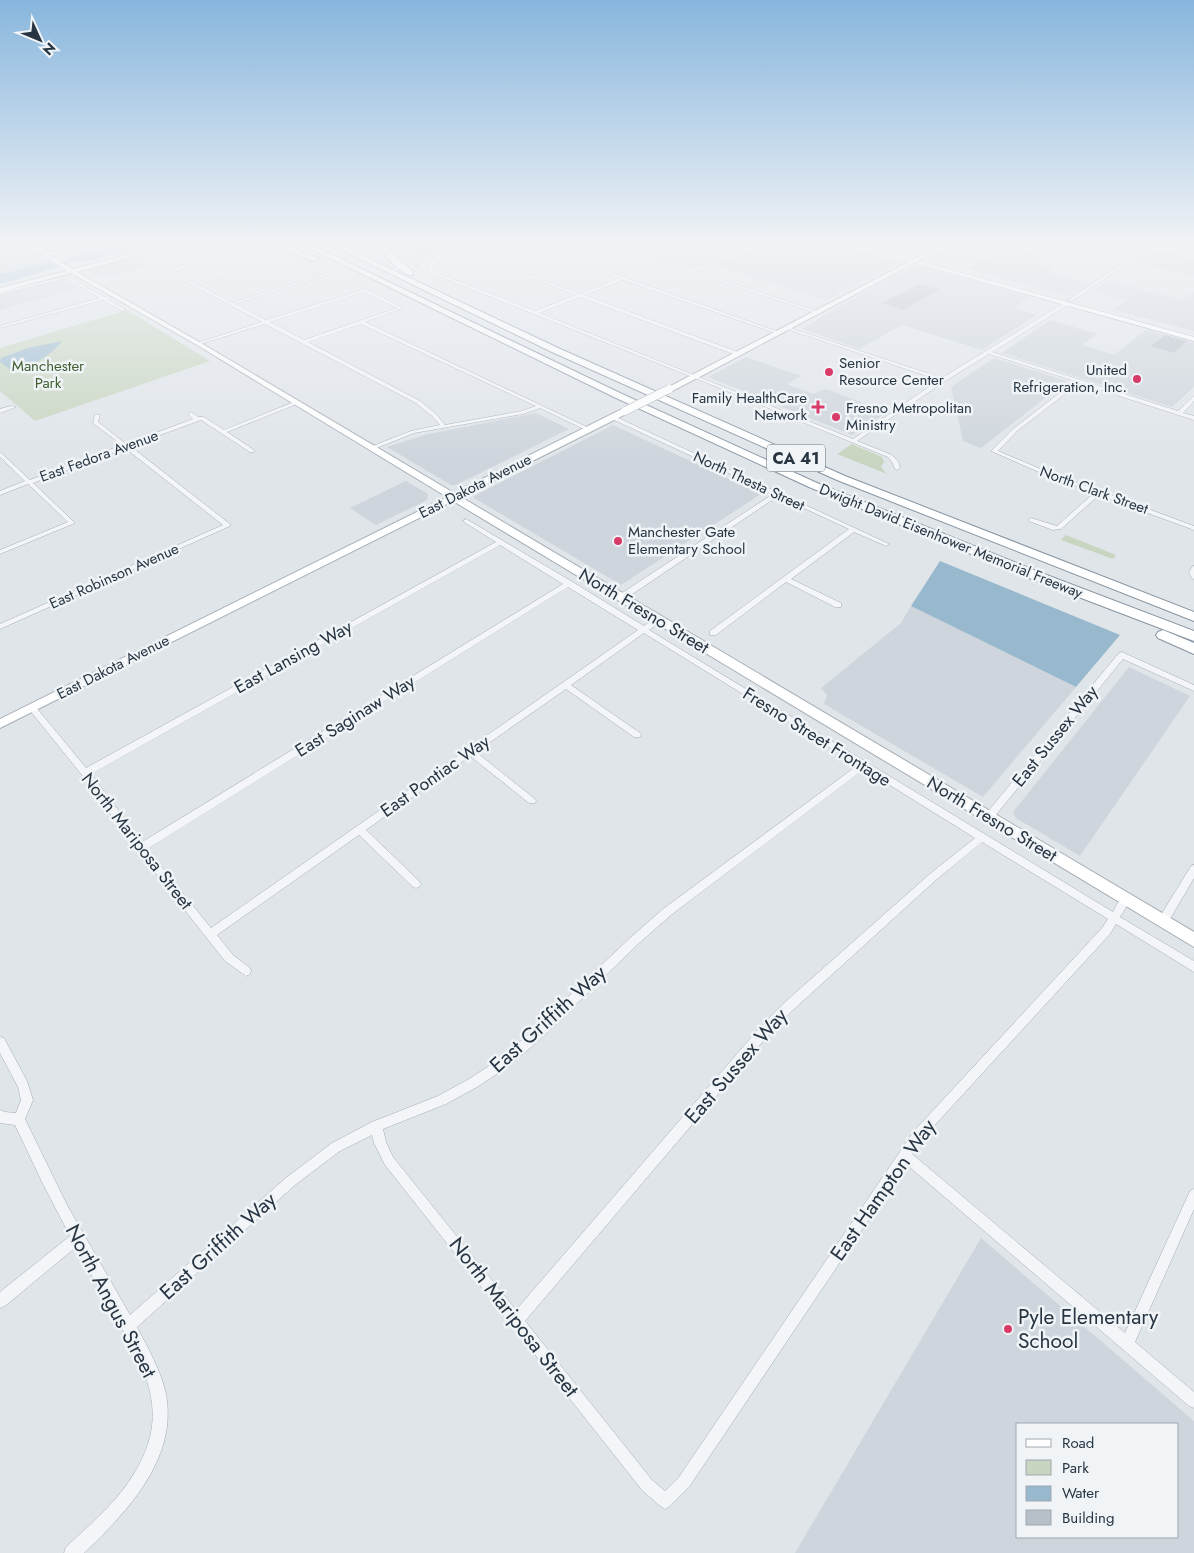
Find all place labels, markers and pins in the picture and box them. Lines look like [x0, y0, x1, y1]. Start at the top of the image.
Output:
place label: Senior Resource Center [839, 352, 945, 391]
place label: United Refrigeration, Inc. [1013, 359, 1127, 398]
marker: Senior Resource Center [823, 366, 835, 378]
marker: United Refrigeration, Inc. [1131, 373, 1143, 385]
place label: Family HealthCare Network [692, 387, 807, 426]
place label: Fresno Metropolitan Ministry [846, 397, 972, 436]
marker: Family HealthCare Network [811, 400, 825, 414]
marker: Fresno Metropolitan Ministry [830, 411, 842, 423]
place label: Manchester Gate Elementary School [628, 521, 745, 560]
marker: Manchester Gate Elementary School [612, 535, 624, 547]
place label: Pyle Elementary School [1018, 1302, 1159, 1356]
marker: Pyle Elementary School [1002, 1323, 1014, 1335]

